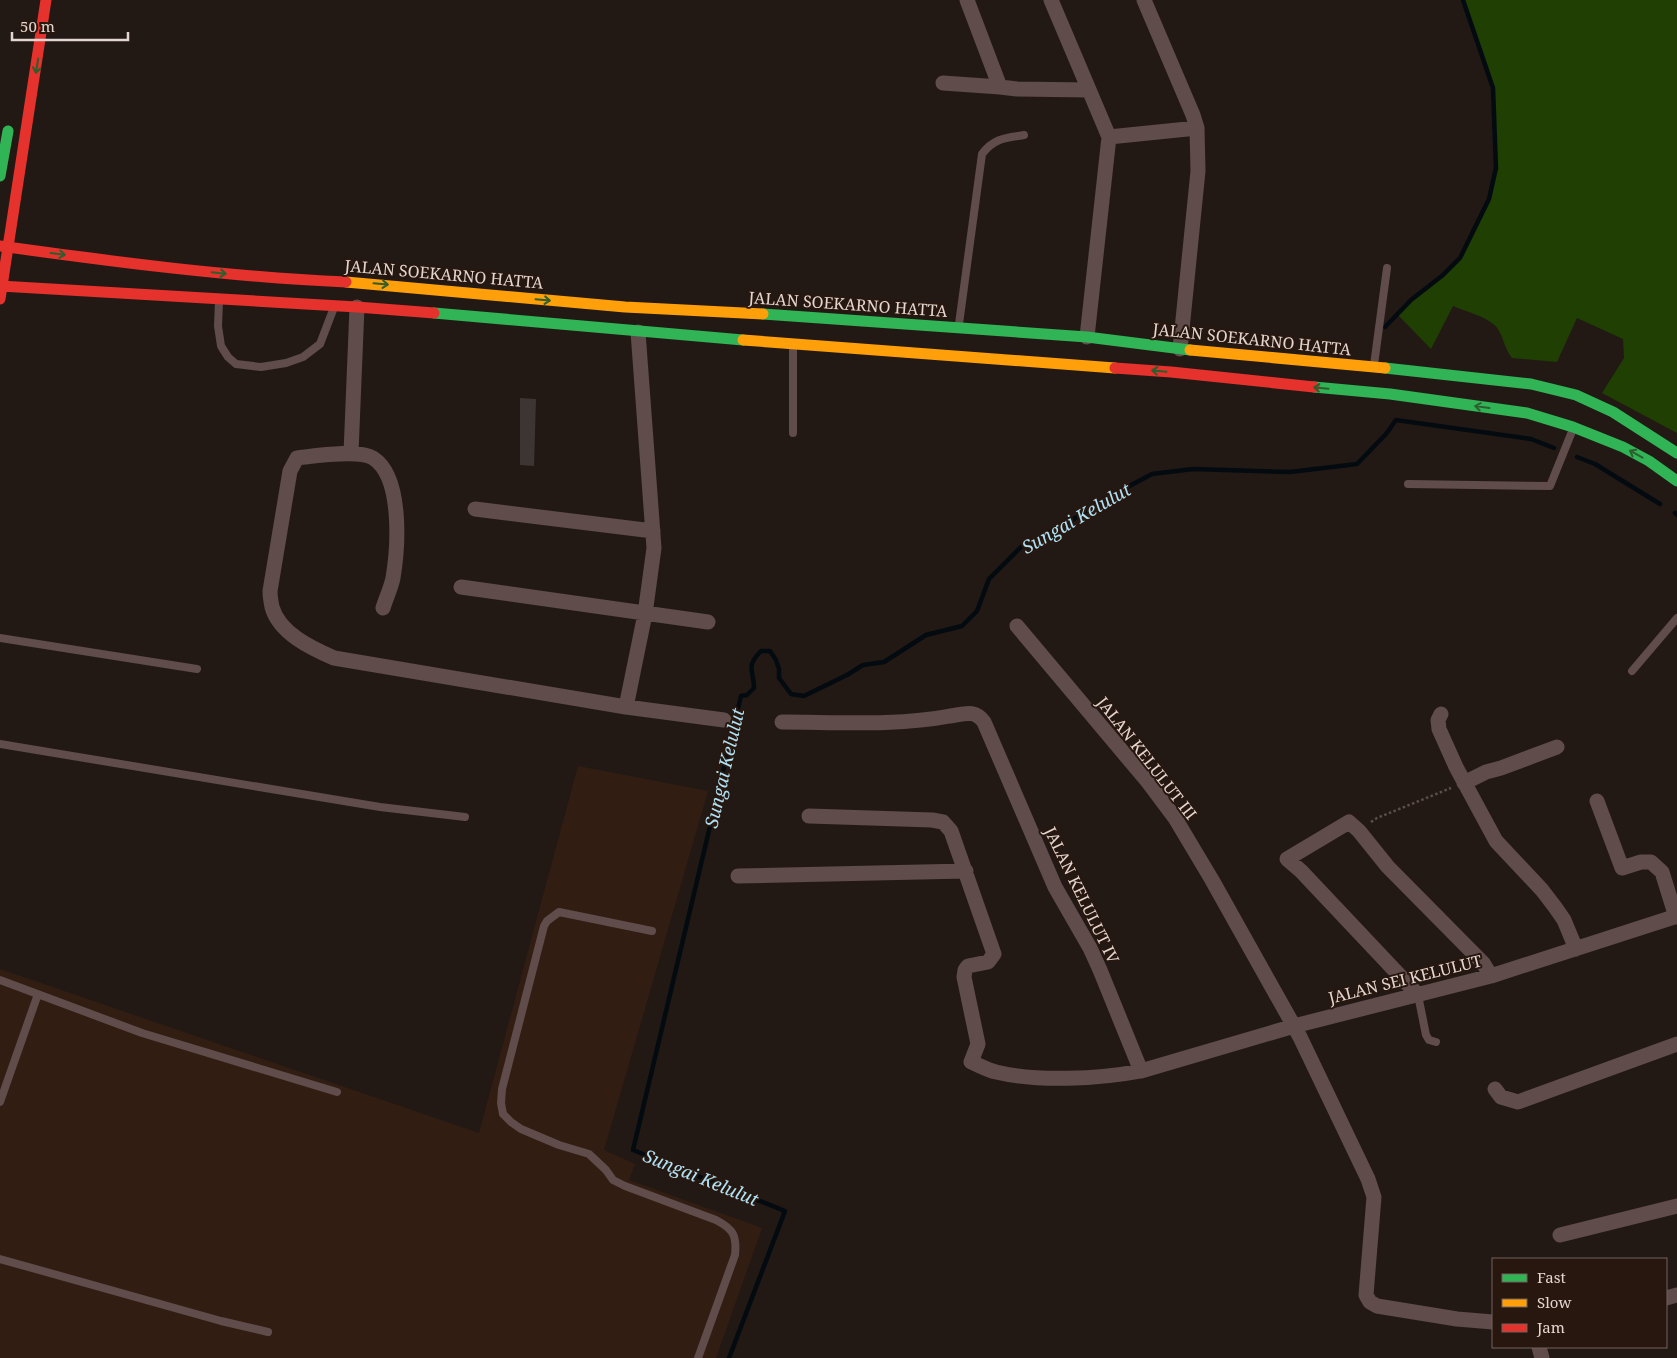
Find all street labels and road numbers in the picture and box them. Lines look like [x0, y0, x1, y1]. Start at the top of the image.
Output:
street label: JALAN SOEKARNO HATTA [343, 254, 545, 294]
street label: JALAN SOEKARNO HATTA [747, 286, 949, 322]
street label: JALAN SOEKARNO HATTA [1151, 318, 1353, 360]
street label: JALAN KELULUT III [1091, 691, 1202, 824]
street label: JALAN KELULUT IV [1039, 822, 1125, 967]
street label: JALAN SEI KELULUT [1325, 949, 1484, 1009]

